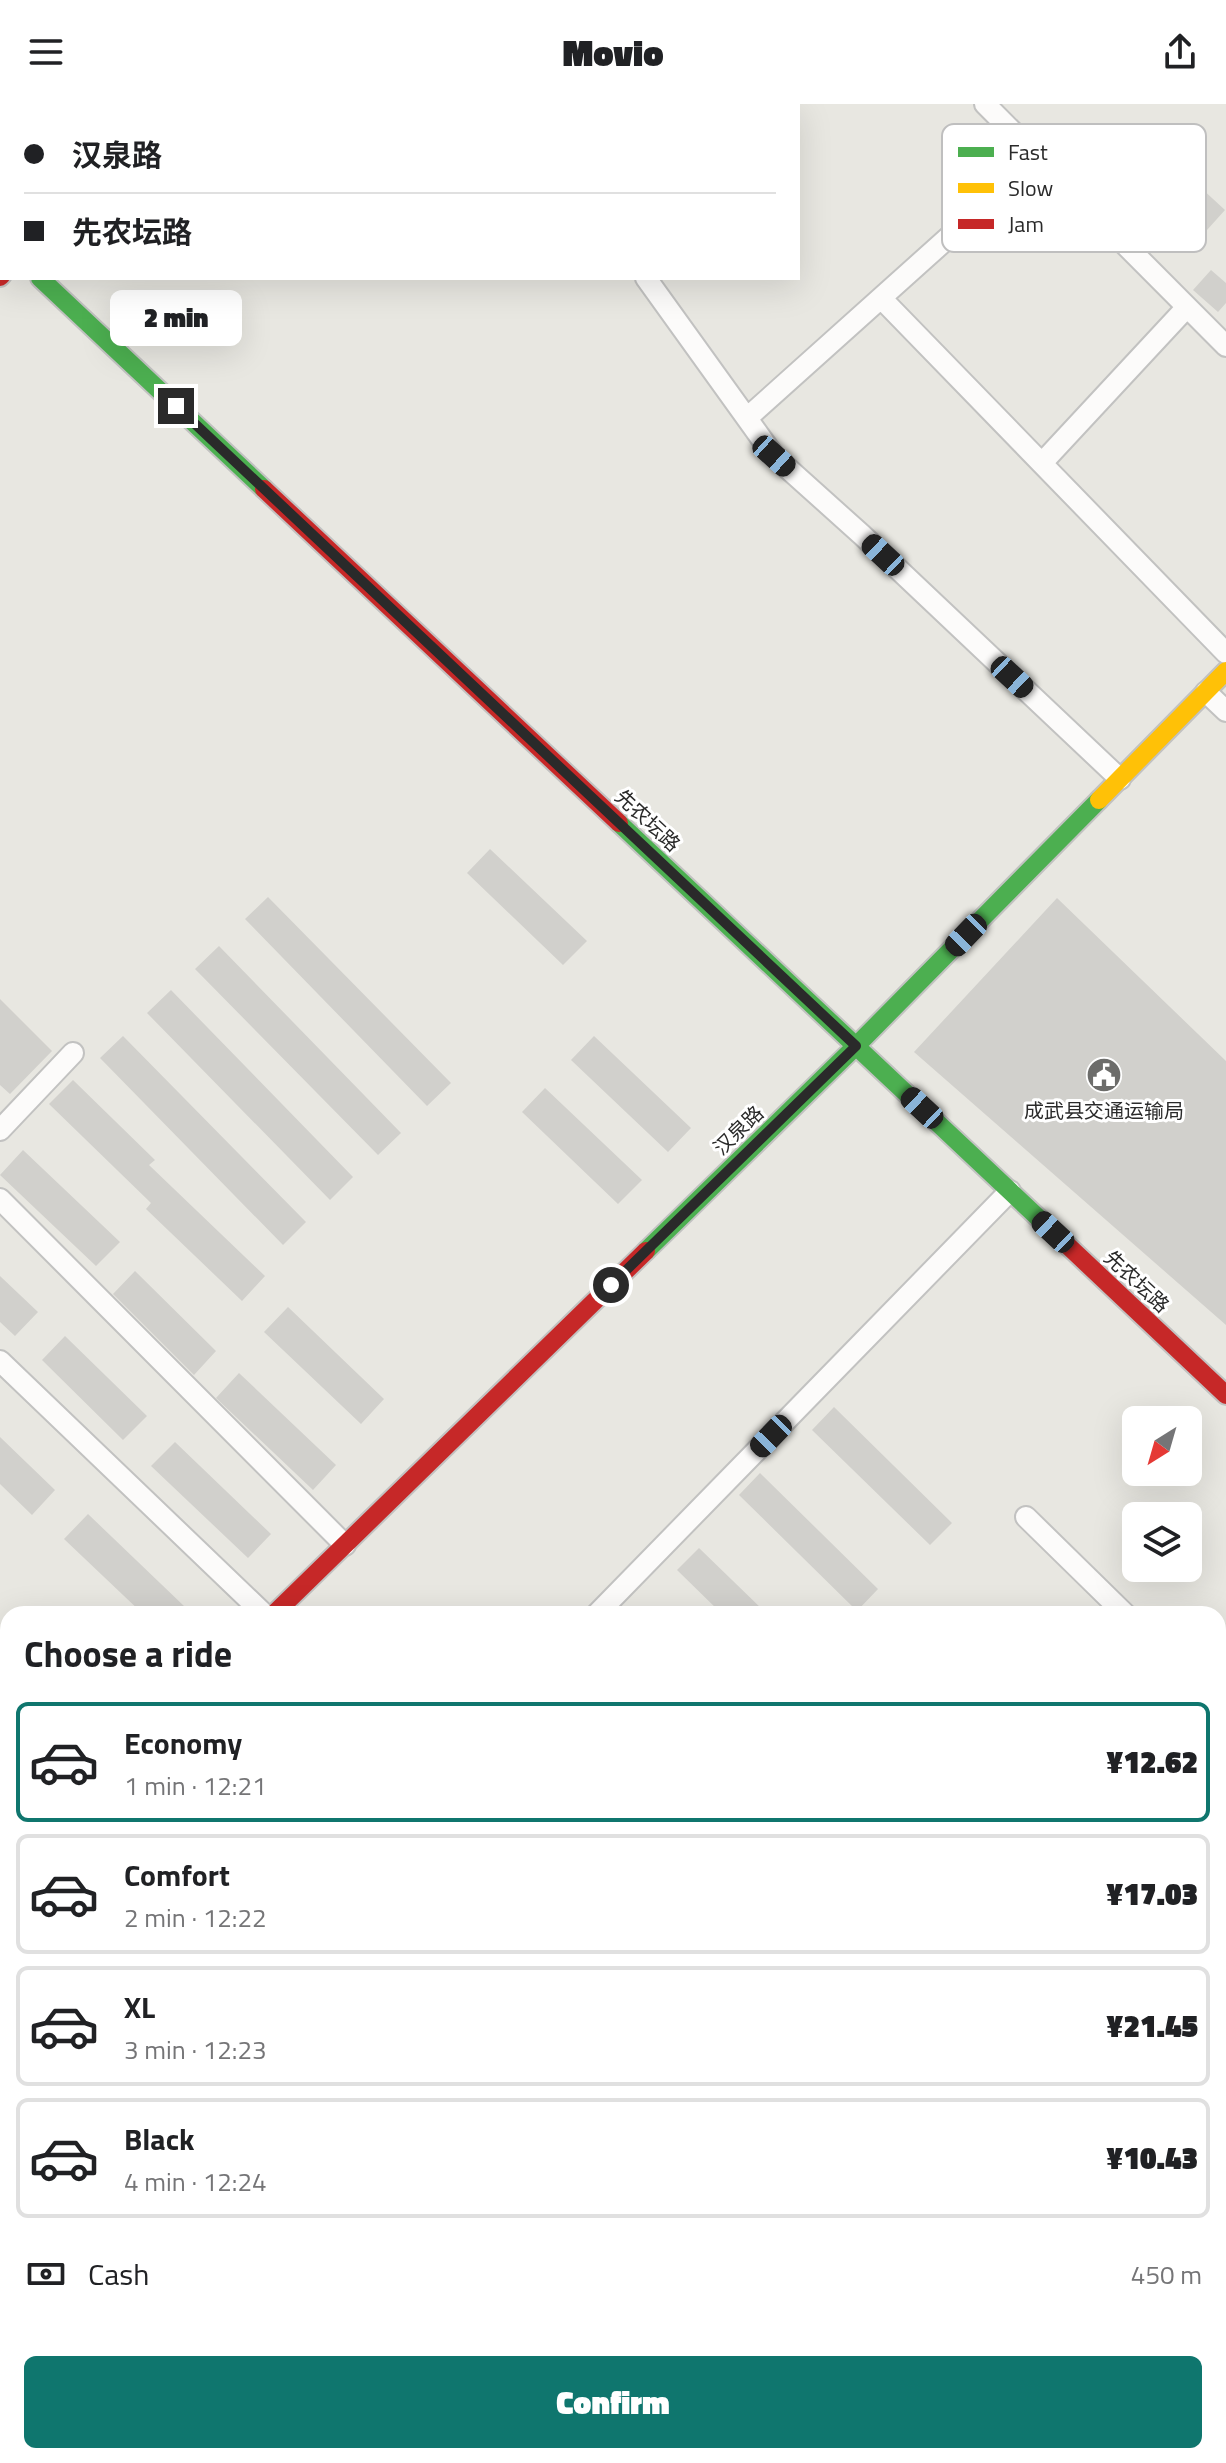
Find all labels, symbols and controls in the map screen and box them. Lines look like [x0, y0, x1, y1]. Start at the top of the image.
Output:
text: Movio [563, 25, 663, 80]
icon: menu [24, 30, 68, 74]
icon: share [1158, 30, 1202, 74]
legend [942, 124, 1206, 252]
text: 汉泉路 [72, 132, 162, 178]
text: Fast [1008, 135, 1048, 169]
text: Slow [1008, 171, 1054, 205]
text: Jam [1008, 207, 1044, 241]
text: 先农坛路 [72, 209, 192, 255]
callout: 2 min [110, 290, 242, 346]
text: 2 min [144, 298, 208, 337]
route end [158, 388, 194, 424]
car [748, 431, 800, 481]
car [857, 530, 909, 580]
car [986, 652, 1038, 702]
street label: 先农坛路 [608, 781, 688, 859]
car [941, 909, 991, 961]
public building icon: 成武县交通运输局 [1085, 1056, 1123, 1094]
car [896, 1083, 948, 1133]
place label: 成武县交通运输局 [1024, 1095, 1184, 1126]
street label: 汉泉路 [706, 1098, 770, 1162]
car [1027, 1207, 1079, 1257]
street label: 先农坛路 [1097, 1242, 1177, 1320]
route start [593, 1267, 629, 1303]
north arrow [1122, 1406, 1202, 1486]
map controls [1122, 1406, 1202, 1582]
car [746, 1410, 796, 1462]
button: layers [1122, 1502, 1202, 1582]
text: Choose a ride [24, 1626, 232, 1681]
text: Economy [124, 1720, 242, 1766]
icon: car [28, 1726, 100, 1798]
text: ¥12.62 [1106, 1739, 1198, 1785]
text: 1 min · 12:21 [124, 1766, 267, 1805]
text: Comfort [124, 1852, 230, 1898]
icon: car [28, 1858, 100, 1930]
text: ¥17.03 [1106, 1871, 1198, 1917]
text: 2 min · 12:22 [124, 1898, 267, 1937]
text: XL [124, 1984, 155, 2030]
icon: car [28, 1990, 100, 2062]
text: ¥21.45 [1106, 2003, 1198, 2049]
text: 3 min · 12:23 [124, 2030, 267, 2069]
text: Black [124, 2116, 195, 2162]
icon: car [28, 2122, 100, 2194]
text: ¥10.43 [1106, 2135, 1198, 2181]
text: 4 min · 12:24 [124, 2162, 267, 2201]
text: Cash [88, 2251, 149, 2297]
icon: cash [24, 2252, 68, 2296]
text: 450 m [1131, 2255, 1202, 2294]
button: Confirm [24, 2356, 1202, 2448]

